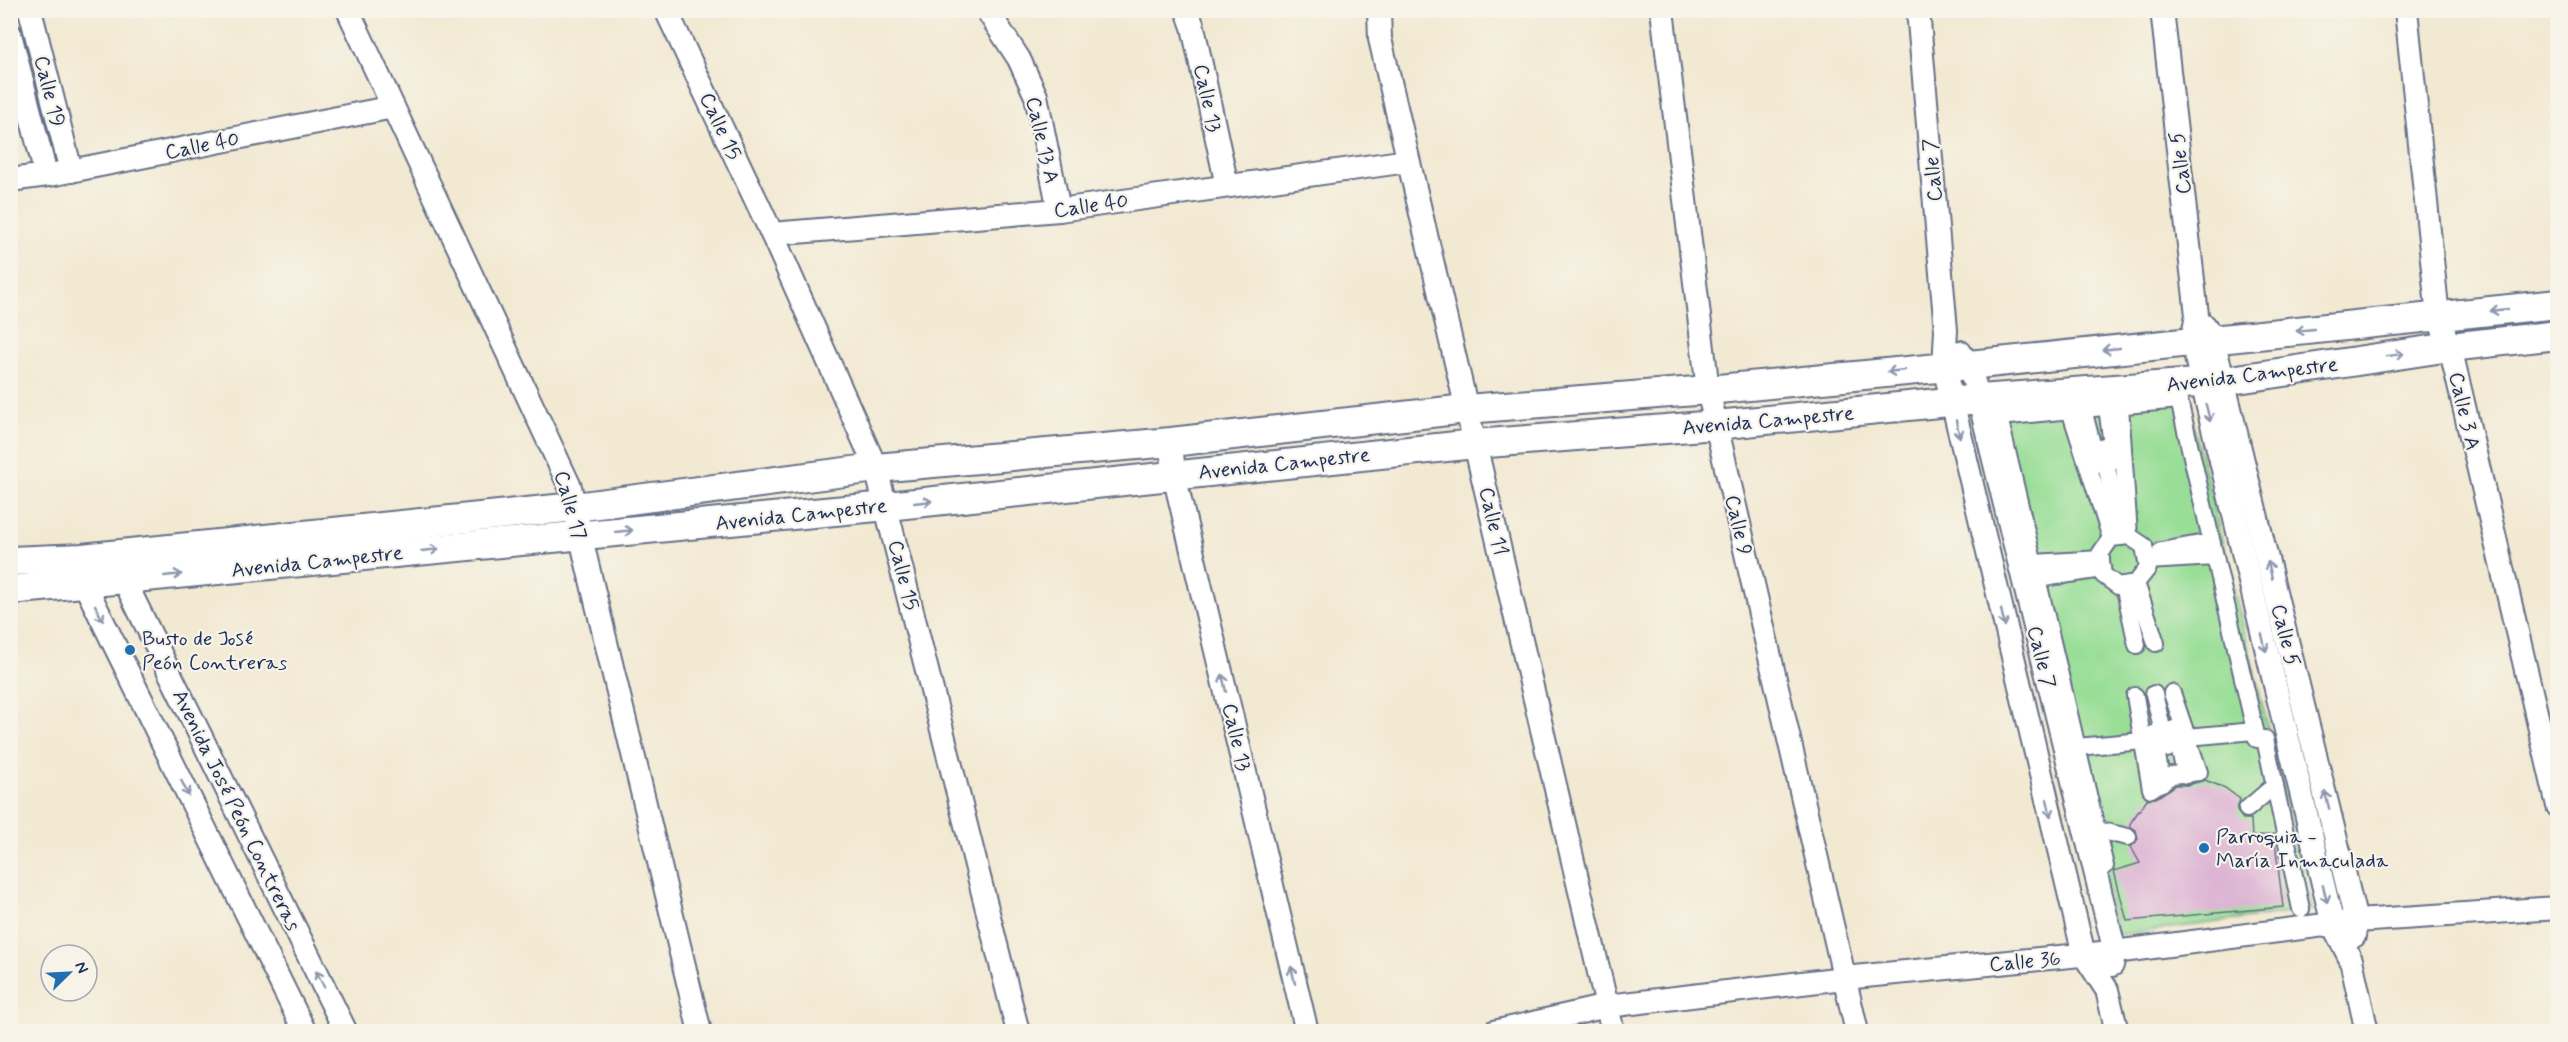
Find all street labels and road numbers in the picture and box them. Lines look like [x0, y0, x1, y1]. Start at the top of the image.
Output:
street label: Calle 19 [27, 53, 71, 130]
street label: Calle 13 [1186, 62, 1228, 135]
street label: Calle 15 [692, 88, 748, 165]
street label: Calle 13 A [1018, 94, 1066, 186]
street label: Calle 40 [163, 125, 242, 167]
street label: Calle 5 [2163, 130, 2199, 196]
street label: Calle 7 [1916, 137, 1950, 203]
street label: Calle 40 [1052, 187, 1130, 225]
street label: Avenida Campestre [2165, 351, 2340, 399]
street label: Calle 3 A [2441, 369, 2487, 453]
street label: Avenida Campestre [1681, 400, 1855, 442]
street label: Avenida Campestre [1197, 441, 1371, 487]
street label: Calle 17 [547, 467, 593, 543]
street label: Calle 11 [1472, 484, 1514, 558]
street label: Avenida Campestre [714, 492, 888, 538]
street label: Calle 9 [1718, 492, 1759, 558]
street label: Calle 15 [881, 537, 925, 613]
street label: Avenida Campestre [230, 539, 404, 585]
street label: Calle 5 [2264, 601, 2306, 669]
street label: Calle 7 [2020, 623, 2062, 692]
street label: Avenida José Peón Contreras [165, 685, 307, 936]
street label: Calle 13 [1215, 700, 1257, 774]
street label: Calle 36 [1988, 945, 2062, 979]

